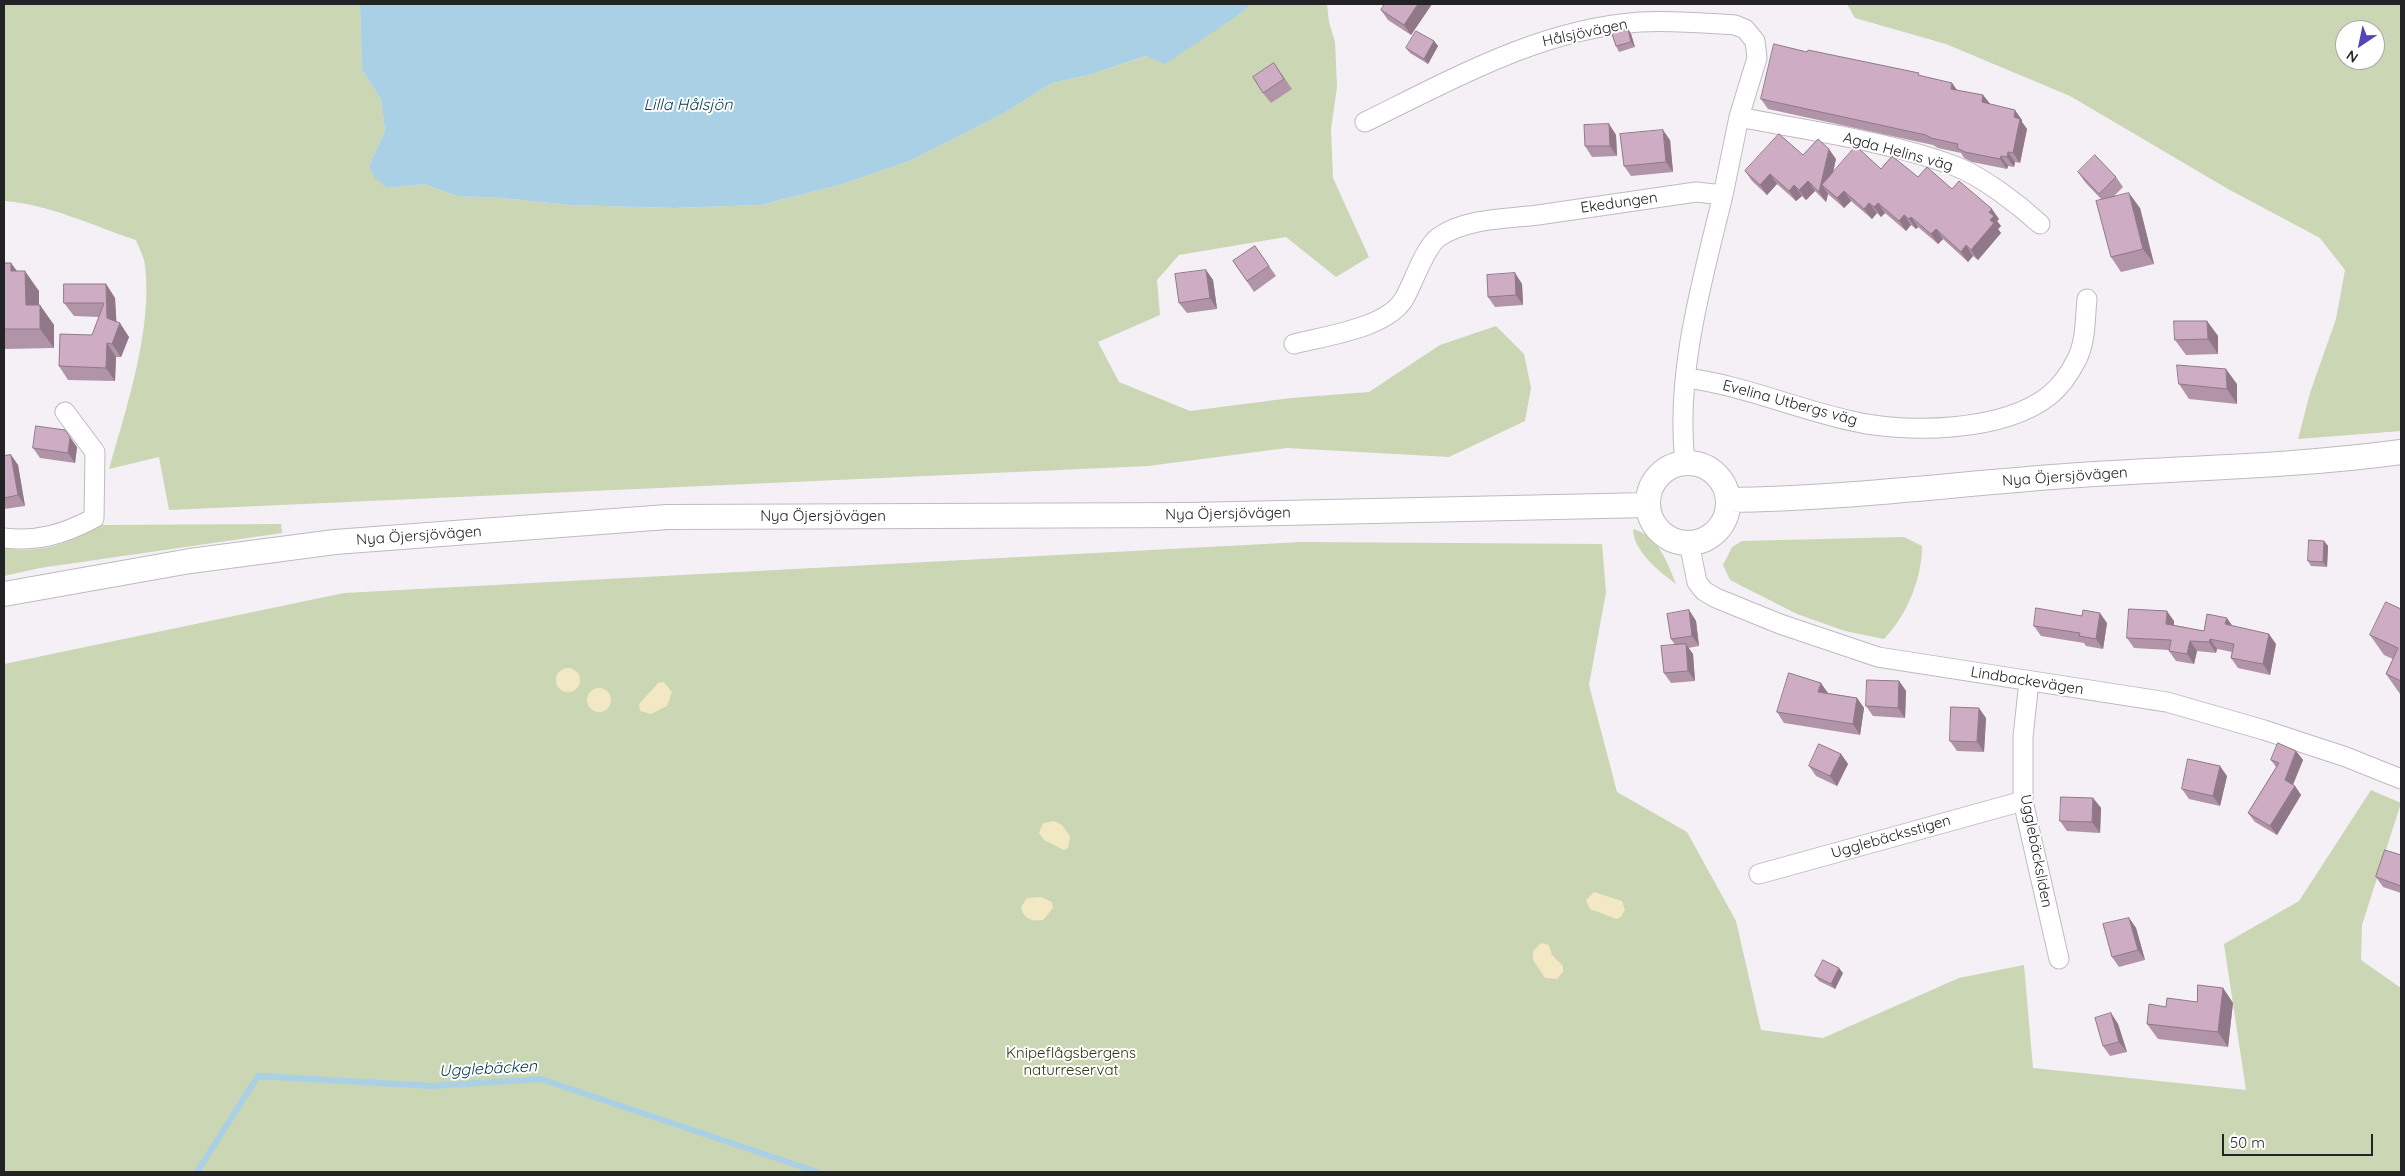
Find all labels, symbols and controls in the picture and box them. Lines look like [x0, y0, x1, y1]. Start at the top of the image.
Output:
street label: Hålsjövägen [1541, 15, 1629, 51]
north arrow [2335, 20, 2385, 70]
text: N [2343, 46, 2361, 67]
water label: Lilla Hålsjön [644, 95, 732, 115]
street label: Agda Helins väg [1841, 129, 1955, 175]
street label: Ekedungen [1579, 189, 1659, 217]
street label: Evelina Utbergs väg [1721, 376, 1859, 430]
street label: Nya Öjersjövägen [2002, 464, 2128, 490]
street label: Nya Öjersjövägen [1165, 504, 1291, 524]
street label: Nya Öjersjövägen [760, 507, 886, 525]
street label: Nya Öjersjövägen [356, 523, 482, 549]
street label: Lindbackevägen [1969, 663, 2085, 699]
street label: Ugglebäcksliden [2016, 793, 2056, 909]
street label: Ugglebäcksstigen [1829, 811, 1953, 863]
park label: Knipeflågsbergens naturreservat [1006, 1044, 1136, 1079]
water label: Ugglebäcken [439, 1057, 537, 1081]
scale bar [2225, 1124, 2376, 1156]
text: 50 m [2230, 1133, 2265, 1152]

